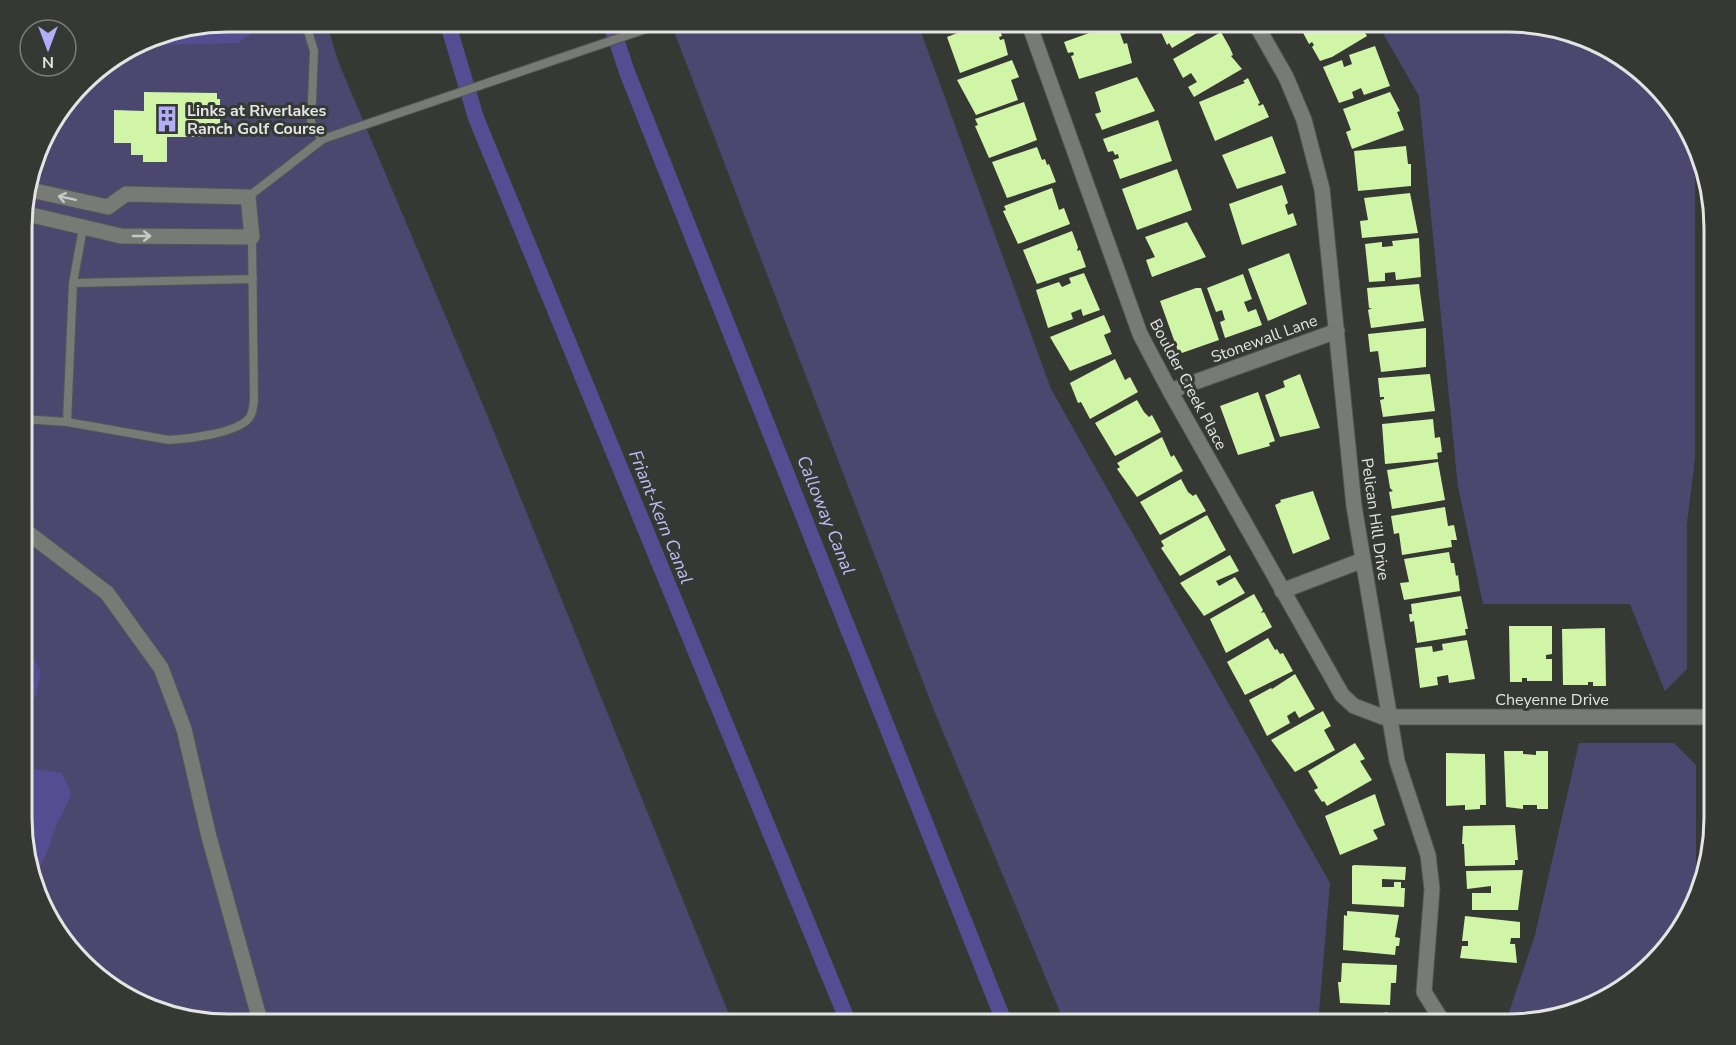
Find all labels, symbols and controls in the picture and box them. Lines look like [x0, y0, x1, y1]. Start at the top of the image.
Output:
north arrow [18, 18, 78, 78]
text: N [42, 51, 54, 73]
place label: Links at Riverlakes Ranch Golf Course [187, 100, 326, 140]
building icon: Links at Riverlakes Ranch Golf Course [152, 104, 182, 134]
one-way arrow [58, 192, 77, 203]
one-way arrow [131, 230, 151, 242]
street label: Stonewall Lane [1208, 309, 1321, 368]
street label: Boulder Creek Place [1144, 315, 1232, 454]
water label: Friant-Kern Canal [623, 447, 699, 587]
water label: Calloway Canal [791, 452, 861, 578]
street label: Pelican Hill Drive [1356, 457, 1394, 582]
street label: Cheyenne Drive [1495, 689, 1609, 711]

